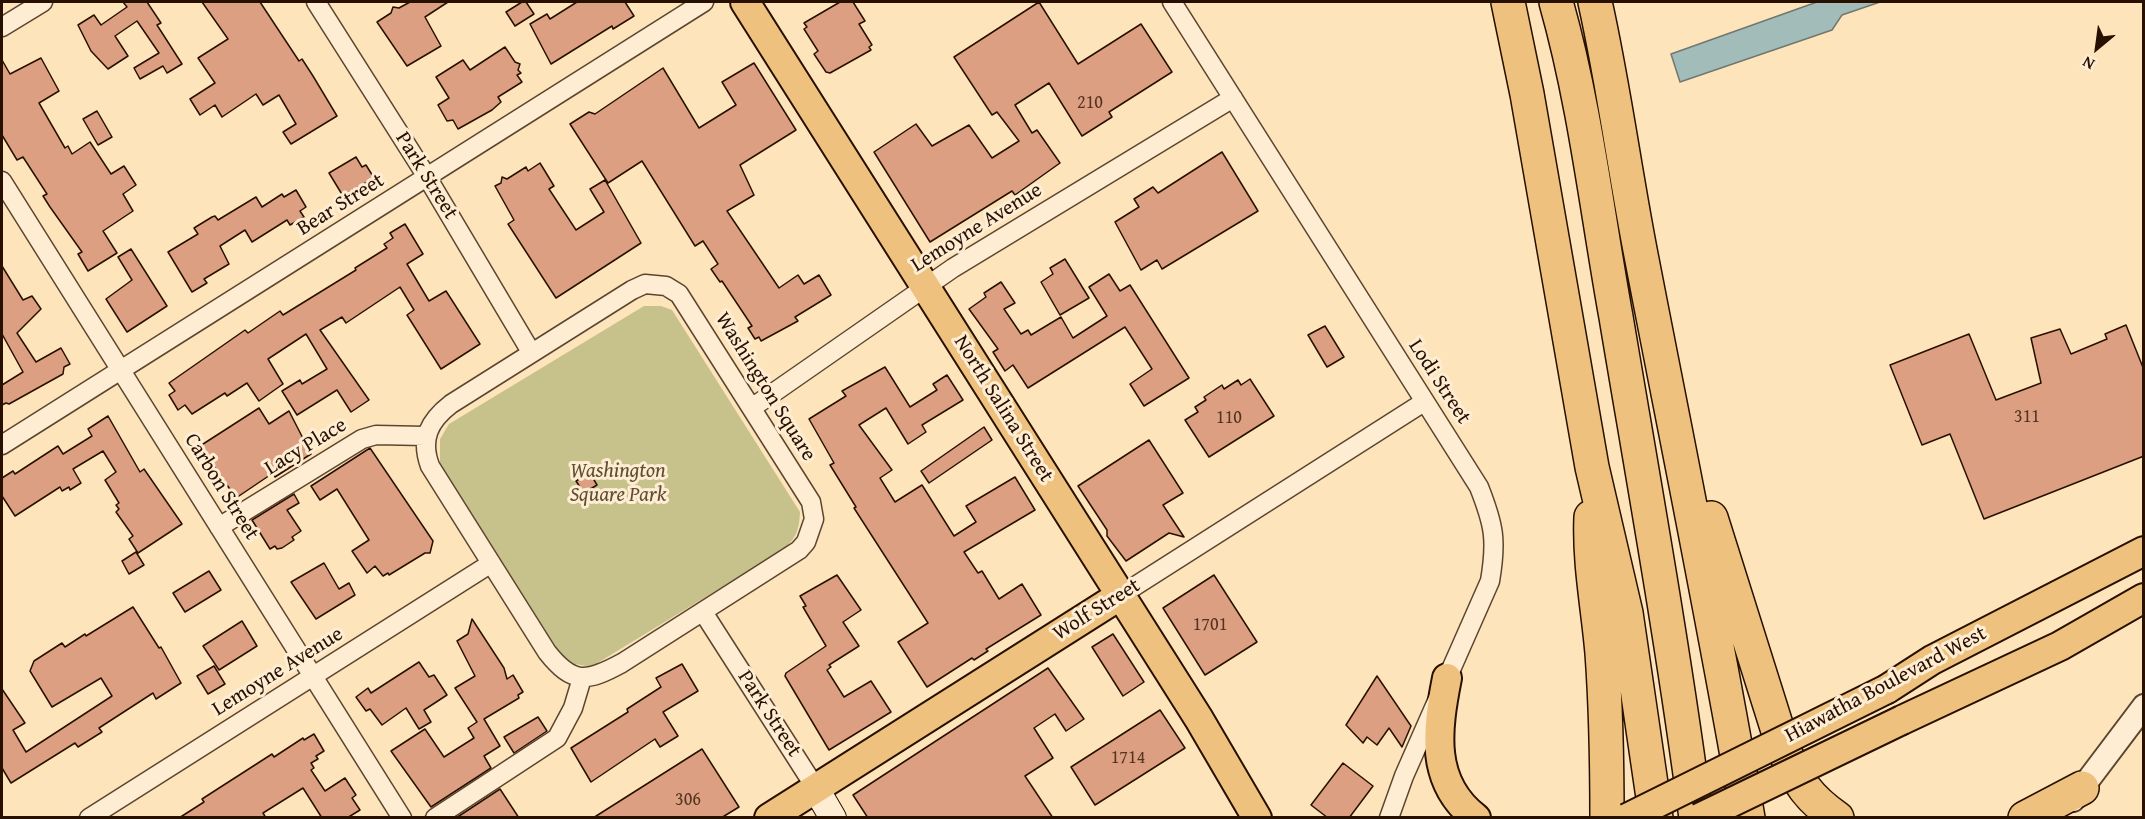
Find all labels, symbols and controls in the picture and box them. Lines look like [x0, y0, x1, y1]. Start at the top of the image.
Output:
north arrow [2067, 18, 2127, 78]
text: N [2078, 51, 2099, 77]
house number: 210 [1077, 92, 1103, 114]
street label: Park Street [389, 128, 463, 224]
street label: Bear Street [293, 168, 389, 242]
street label: Lemoyne Avenue [907, 178, 1047, 278]
street label: Washington Square [709, 308, 821, 466]
street label: North Salina Street [948, 331, 1058, 487]
street label: Lodi Street [1402, 335, 1476, 429]
house number: 311 [2014, 406, 2040, 428]
house number: 110 [1216, 407, 1242, 429]
street label: Lacy Place [261, 413, 351, 481]
street label: Carbon Street [178, 429, 264, 545]
park label: Washington Square Park [570, 459, 666, 509]
street label: Wolf Street [1049, 573, 1145, 647]
house number: 1701 [1193, 614, 1227, 636]
street label: Hiawatha Boulevard West [1781, 621, 1991, 749]
street label: Lemoyne Avenue [208, 622, 348, 722]
street label: Park Street [732, 666, 806, 762]
house number: 1714 [1111, 747, 1145, 769]
house number: 306 [675, 789, 701, 811]

